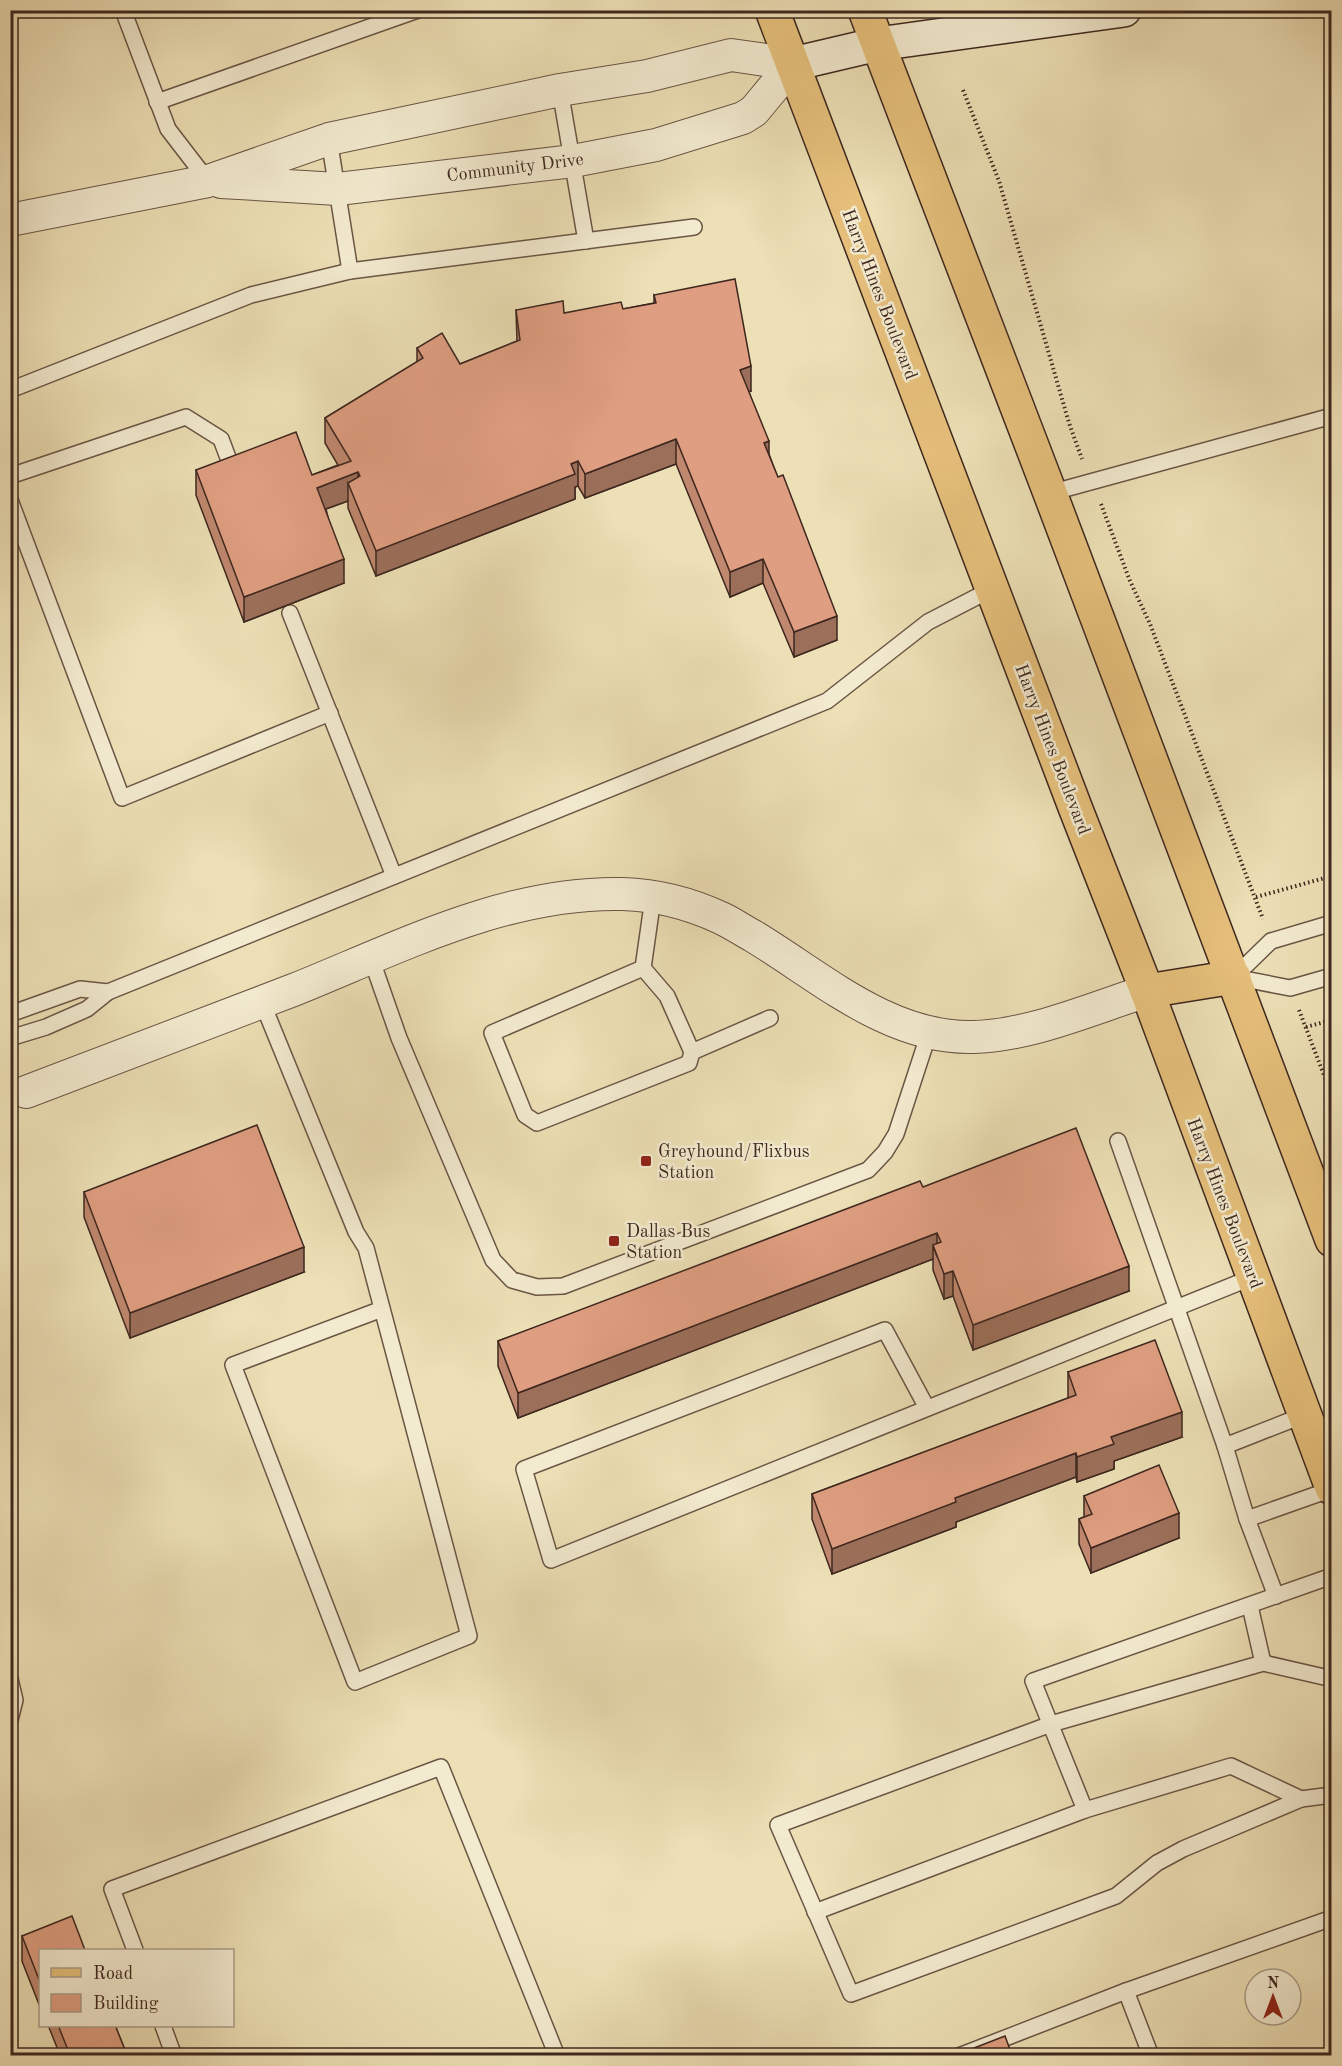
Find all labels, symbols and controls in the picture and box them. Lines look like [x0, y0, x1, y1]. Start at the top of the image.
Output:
street label: Community Drive [446, 151, 585, 185]
street label: Harry Hines Boulevard [838, 207, 920, 382]
street label: Harry Hines Boulevard [1011, 662, 1093, 837]
street label: Harry Hines Boulevard [1183, 1116, 1265, 1291]
place label: Greyhound/Flixbus Station [658, 1143, 810, 1182]
marker: Greyhound/Flixbus Station [639, 1154, 653, 1168]
place label: Dallas Bus Station [626, 1223, 710, 1262]
marker: Dallas Bus Station [607, 1234, 621, 1248]
legend [39, 1949, 234, 2027]
text: Road [93, 1965, 133, 1983]
north arrow [1243, 1967, 1303, 2027]
text: N [1267, 1976, 1280, 1992]
text: Building [93, 1995, 159, 2013]

